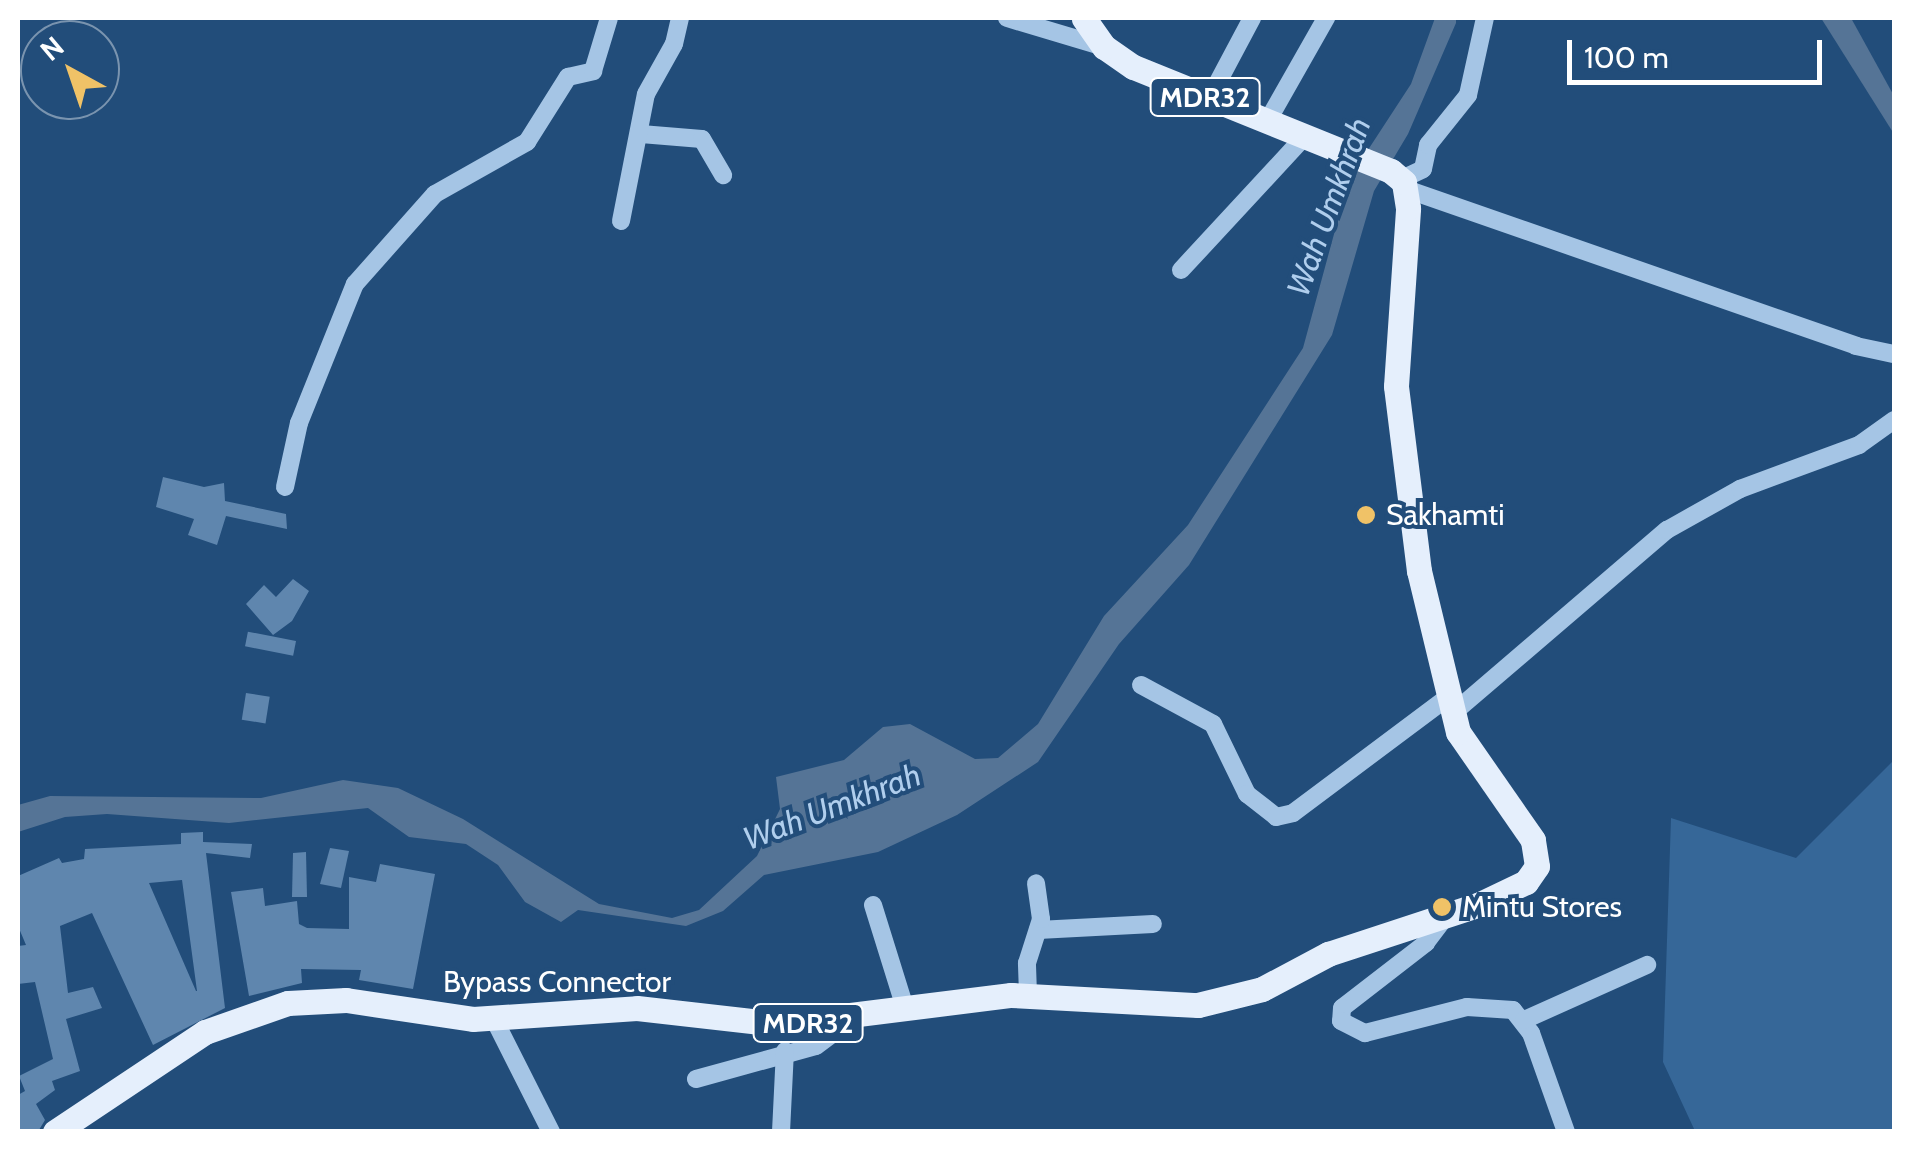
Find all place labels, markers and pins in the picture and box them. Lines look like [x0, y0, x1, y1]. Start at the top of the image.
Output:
place label: Sakhamti [1386, 497, 1505, 533]
marker: Sakhamti [1355, 504, 1377, 526]
place label: Mintu Stores [1462, 889, 1622, 925]
marker: Mintu Stores [1431, 896, 1453, 918]

